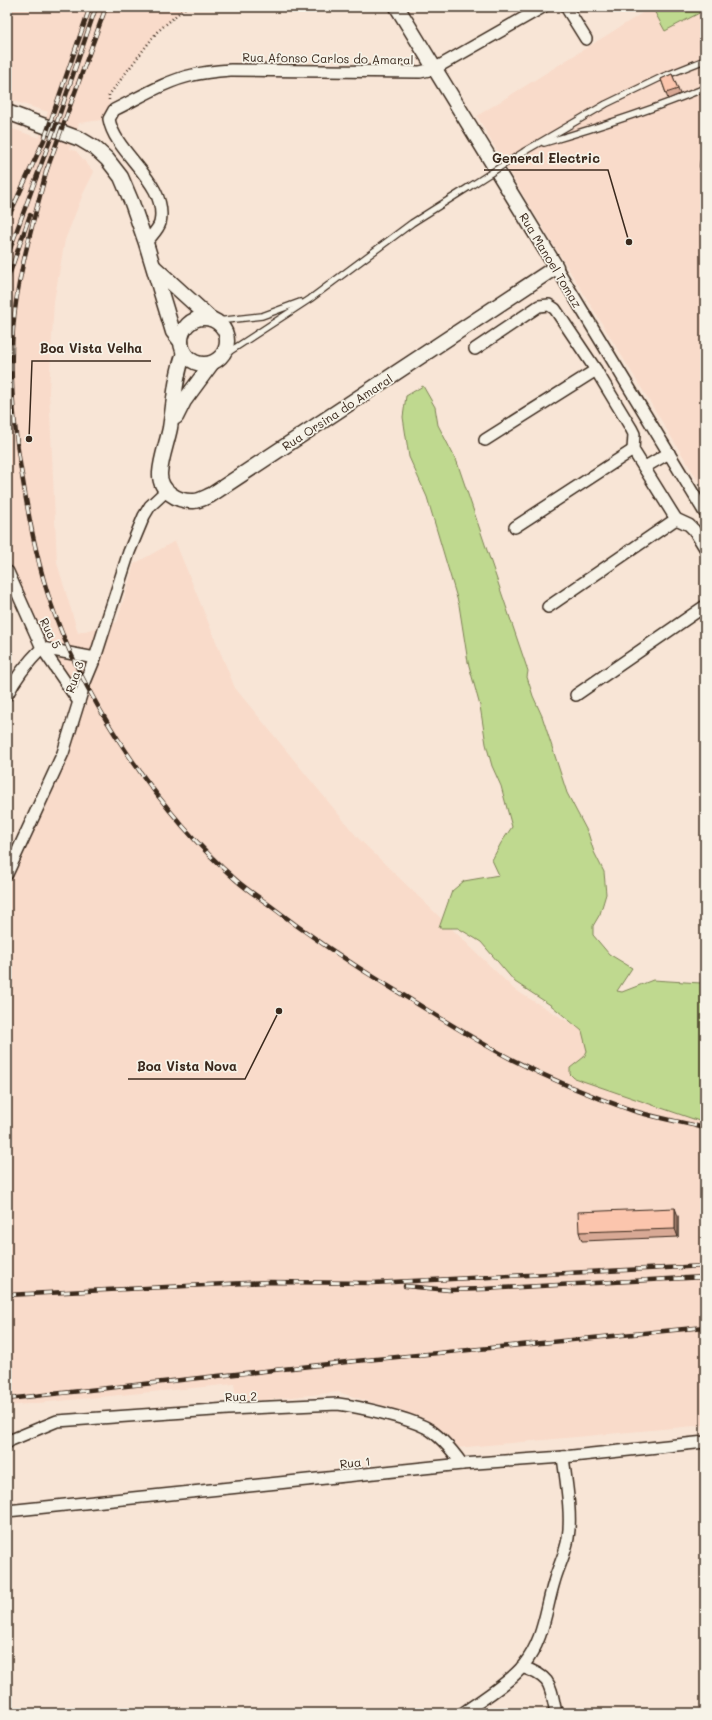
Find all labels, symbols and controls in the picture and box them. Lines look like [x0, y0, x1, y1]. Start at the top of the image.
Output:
street label: Rua Afonso Carlos do Amaral [242, 49, 414, 67]
callout: General Electric [484, 145, 608, 170]
text: General Electric [492, 149, 600, 166]
street label: Rua Manoel Tomaz [516, 210, 586, 311]
callout: Boa Vista Velha [32, 336, 151, 361]
text: Boa Vista Velha [40, 339, 142, 356]
street label: Rua Orsina do Amaral [279, 370, 395, 454]
street label: Rua 5 [36, 615, 66, 651]
street label: Rua 3 [61, 659, 87, 695]
callout: Boa Vista Nova [128, 1054, 245, 1079]
text: Boa Vista Nova [137, 1057, 237, 1074]
street label: Rua 2 [225, 1387, 257, 1405]
street label: Rua 1 [339, 1452, 371, 1472]

